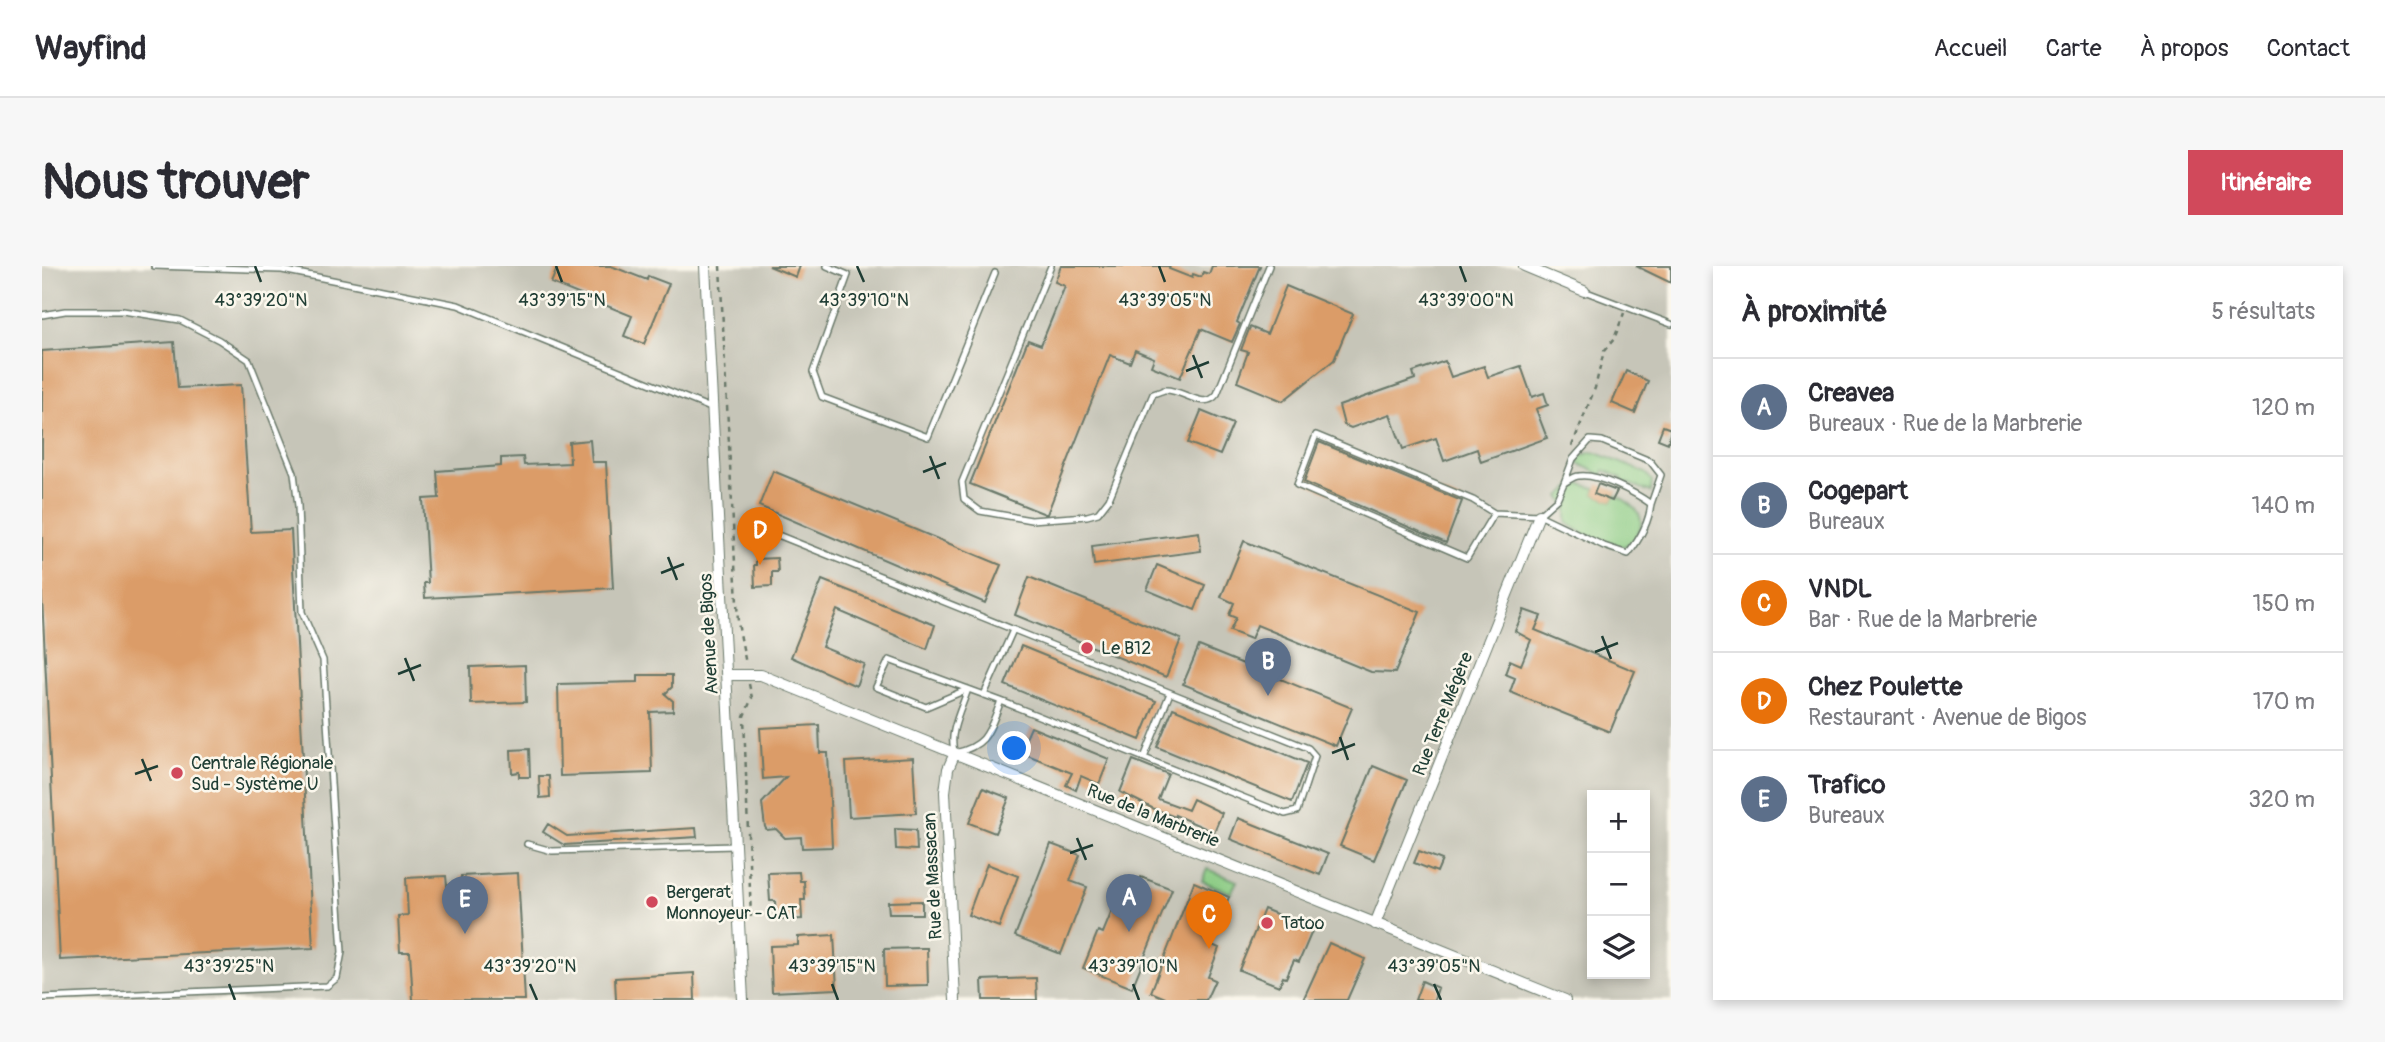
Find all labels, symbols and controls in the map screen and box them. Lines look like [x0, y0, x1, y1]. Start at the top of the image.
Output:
text: Wayfind [35, 28, 147, 69]
text: Accueil [1934, 34, 2008, 63]
text: Carte [2046, 34, 2102, 63]
text: À propos [2140, 34, 2229, 63]
text: Contact [2267, 34, 2350, 63]
button: Itinéraire [2188, 150, 2343, 215]
text: Nous trouver [42, 152, 310, 213]
text: 43°39'20"N [214, 289, 308, 312]
text: 43°39'15"N [518, 289, 606, 312]
text: 43°39'10"N [819, 289, 909, 312]
text: 43°39'05"N [1119, 289, 1211, 312]
text: 43°39'00"N [1418, 289, 1514, 312]
text: À proximité [1741, 293, 1887, 330]
text: 5 résultats [2211, 297, 2315, 326]
text: Creavea [1808, 377, 1894, 409]
text: A [1757, 393, 1771, 422]
text: 120 m [2252, 393, 2315, 422]
text: Bureaux · Rue de la Marbrerie [1808, 409, 2082, 438]
text: Cogepart [1808, 475, 1908, 507]
text: B [1757, 491, 1771, 520]
text: 140 m [2252, 491, 2315, 520]
pin: D [737, 507, 783, 565]
text: Bureaux [1808, 507, 1885, 536]
street label: Avenue de Bigos [694, 573, 724, 695]
text: VNDL [1808, 573, 1872, 605]
text: C [1757, 589, 1771, 618]
text: 150 m [2252, 589, 2315, 618]
text: Bar · Rue de la Marbrerie [1808, 605, 2037, 634]
place label: Le B12 [1101, 637, 1151, 660]
pin: B [1245, 638, 1291, 696]
marker: Le B12 [1079, 640, 1095, 656]
street label: Rue Terre Mégère [1408, 649, 1478, 779]
text: Chez Poulette [1808, 671, 1962, 703]
text: D [1757, 687, 1771, 716]
text: 170 m [2253, 687, 2315, 716]
text: Restaurant · Avenue de Bigos [1808, 703, 2087, 732]
your location [997, 731, 1031, 765]
place label: Centrale Régionale Sud - Système U [191, 752, 333, 796]
marker: Centrale Régionale Sud - Système U [169, 765, 185, 781]
text: Trafico [1808, 769, 1885, 801]
street label: Rue de la Marbrerie [1083, 779, 1223, 853]
text: E [1758, 785, 1770, 814]
text: 320 m [2248, 785, 2315, 814]
map controls [1587, 790, 1650, 979]
button: + [1587, 790, 1650, 853]
text: Bureaux [1808, 801, 1885, 830]
street label: Rue de Massacan [918, 812, 948, 940]
button: − [1587, 853, 1650, 916]
pin: A [1106, 874, 1152, 932]
pin: E [442, 876, 488, 934]
place label: Bergerat Monnoyeur - CAT [666, 881, 798, 925]
pin: C [1186, 891, 1232, 949]
marker: Bergerat Monnoyeur - CAT [644, 894, 660, 910]
place label: Tatoo [1281, 912, 1325, 935]
marker: Tatoo [1259, 915, 1275, 931]
button: layers [1587, 916, 1650, 979]
text: 43°39'25"N [184, 955, 274, 978]
text: 43°39'20"N [483, 955, 577, 978]
text: 43°39'15"N [788, 955, 876, 978]
text: 43°39'10"N [1088, 955, 1178, 978]
text: 43°39'05"N [1388, 955, 1480, 978]

